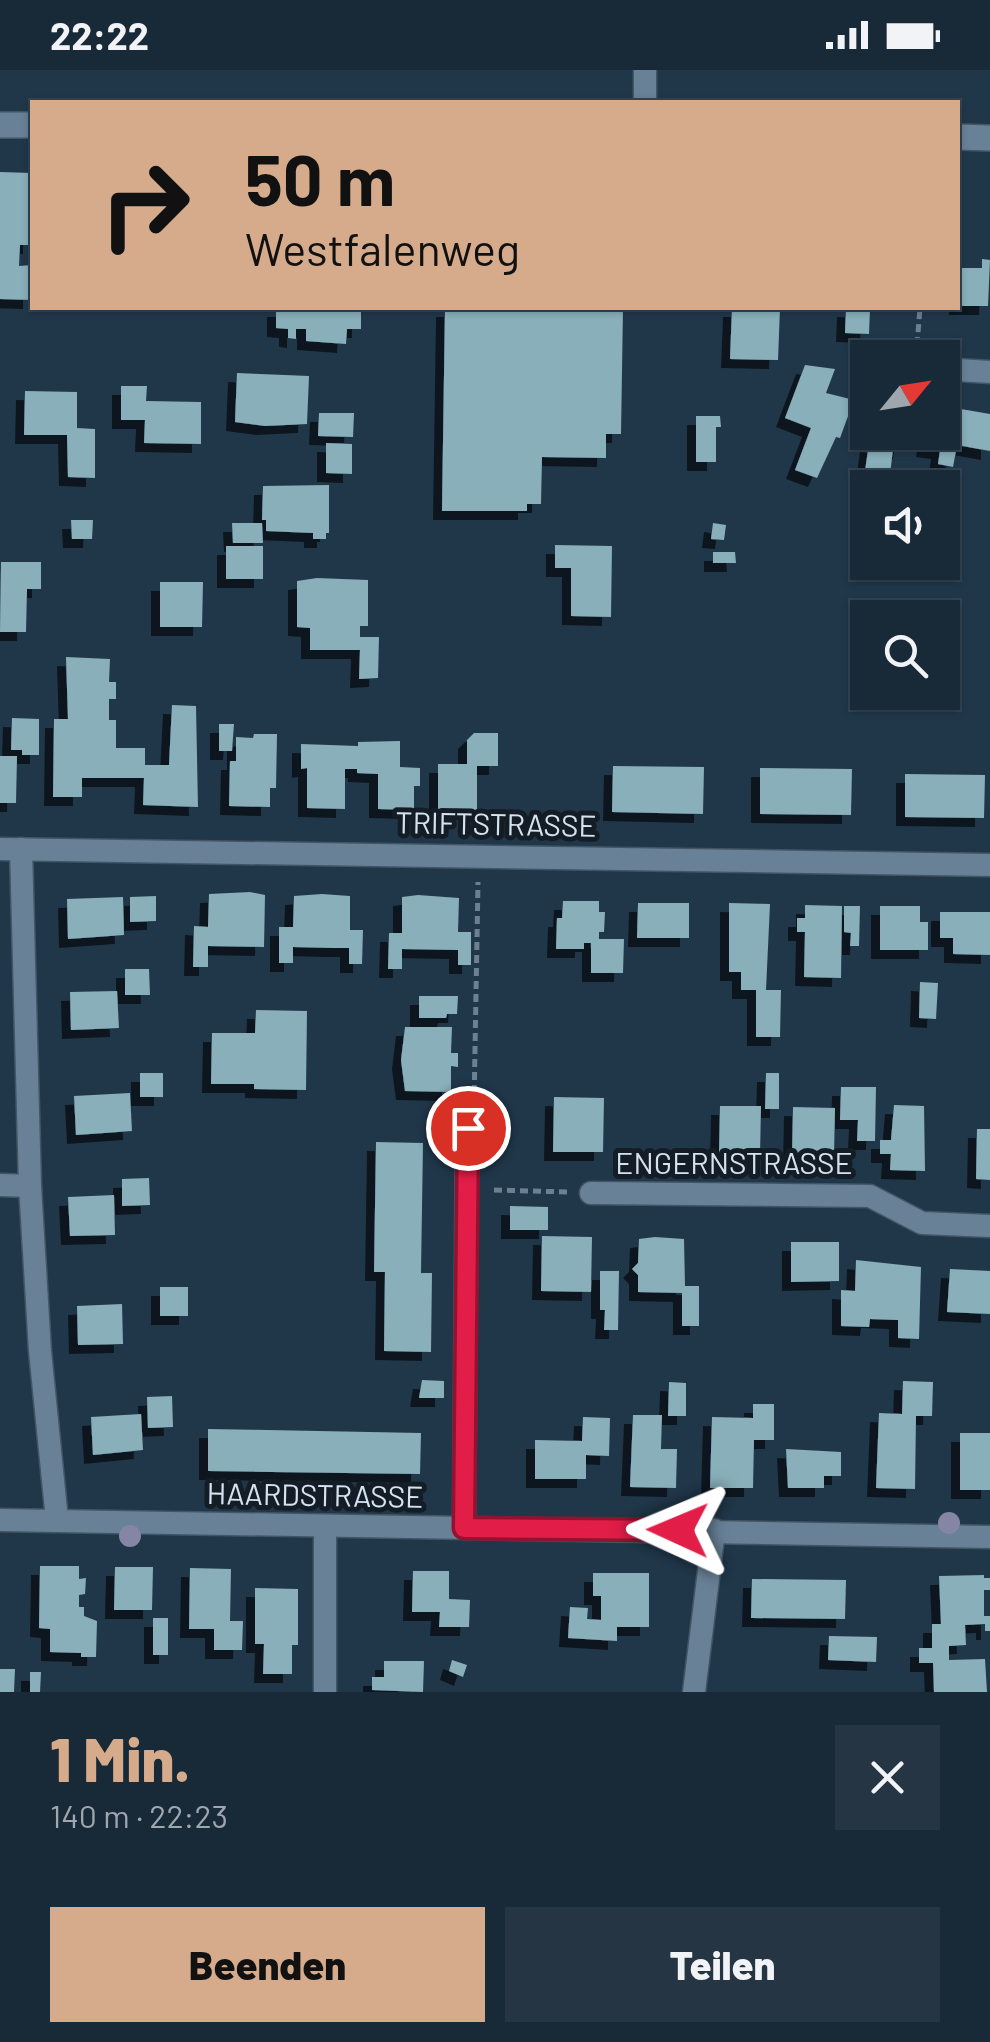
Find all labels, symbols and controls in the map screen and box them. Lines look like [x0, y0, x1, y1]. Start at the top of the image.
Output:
text: 22:22 [50, 12, 149, 58]
text: 50 m [245, 136, 395, 220]
icon: right [80, 140, 210, 270]
text: Westfalenweg [245, 221, 520, 275]
north arrow [850, 340, 960, 450]
map controls [850, 340, 960, 710]
button: sound [850, 470, 960, 580]
button: search [850, 600, 960, 710]
street label: TRIFTSTRASSE [395, 803, 597, 843]
pin [426, 1086, 511, 1171]
icon: arrive [441, 1101, 496, 1156]
street label: ENGERNSTRASSE [615, 1144, 853, 1180]
street label: HAARDSTRASSE [206, 1474, 424, 1514]
position arrow [626, 1478, 730, 1582]
text: 1 Min. [50, 1722, 190, 1794]
button: close [835, 1725, 940, 1830]
text: 140 m · 22:23 [50, 1796, 228, 1834]
button: Beenden [50, 1907, 485, 2022]
button: Teilen [505, 1907, 940, 2022]

